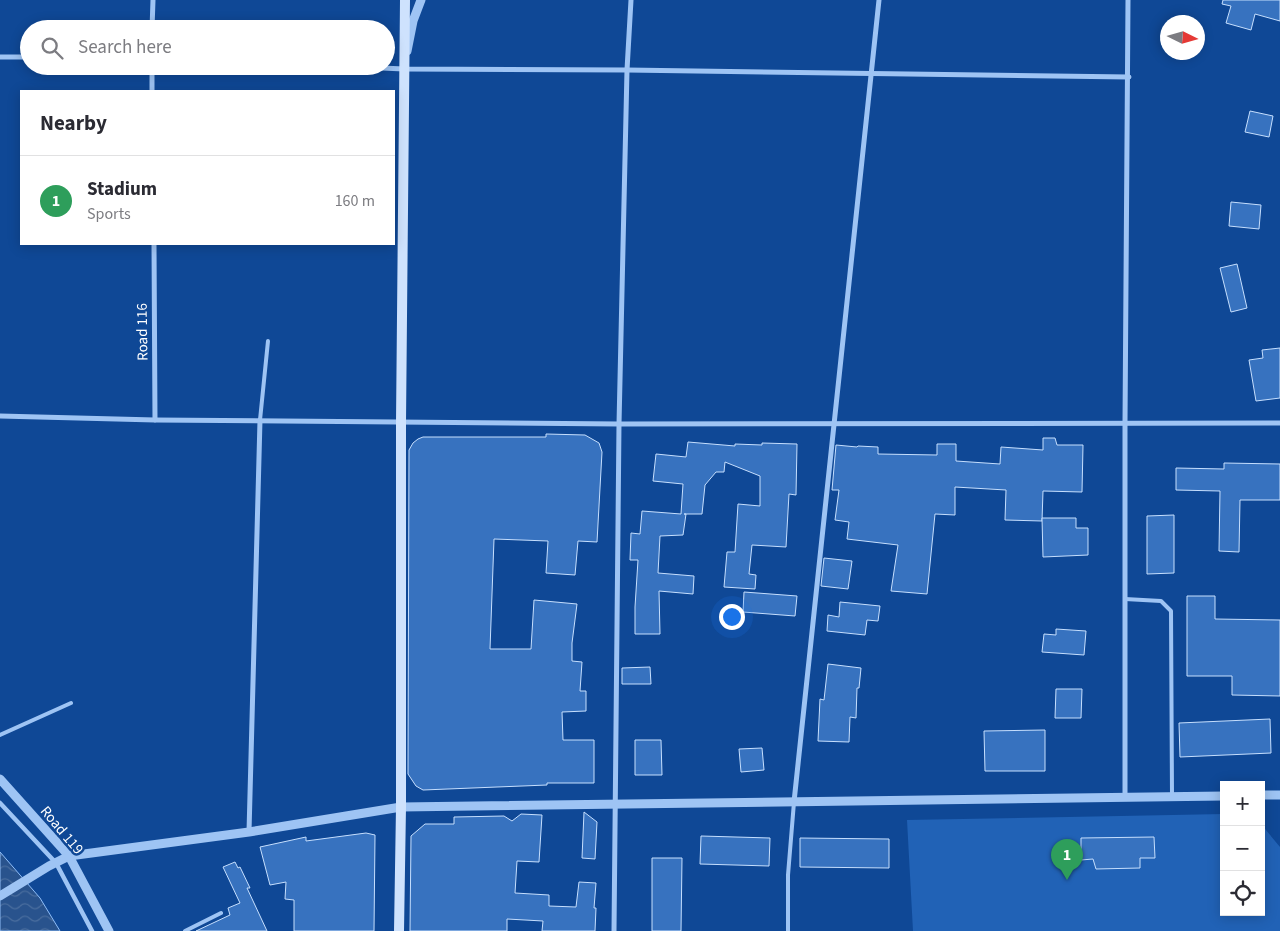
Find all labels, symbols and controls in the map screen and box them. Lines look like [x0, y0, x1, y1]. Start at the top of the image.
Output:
north arrow [1160, 15, 1205, 60]
search box [20, 20, 395, 75]
icon: search [38, 34, 66, 62]
text: Search here [78, 34, 172, 61]
text: Nearby [40, 108, 107, 138]
text: Stadium [87, 176, 157, 203]
text: 1 [52, 190, 60, 212]
text: 160 m [335, 190, 375, 212]
text: Sports [87, 203, 131, 225]
street label: Road 116 [131, 303, 154, 361]
your location [719, 604, 745, 630]
map controls [1220, 781, 1265, 916]
button: + [1220, 781, 1265, 826]
street label: Road 119 [35, 802, 88, 859]
button: − [1220, 826, 1265, 871]
pin: 1 [1051, 839, 1083, 880]
button: locate [1220, 871, 1265, 916]

